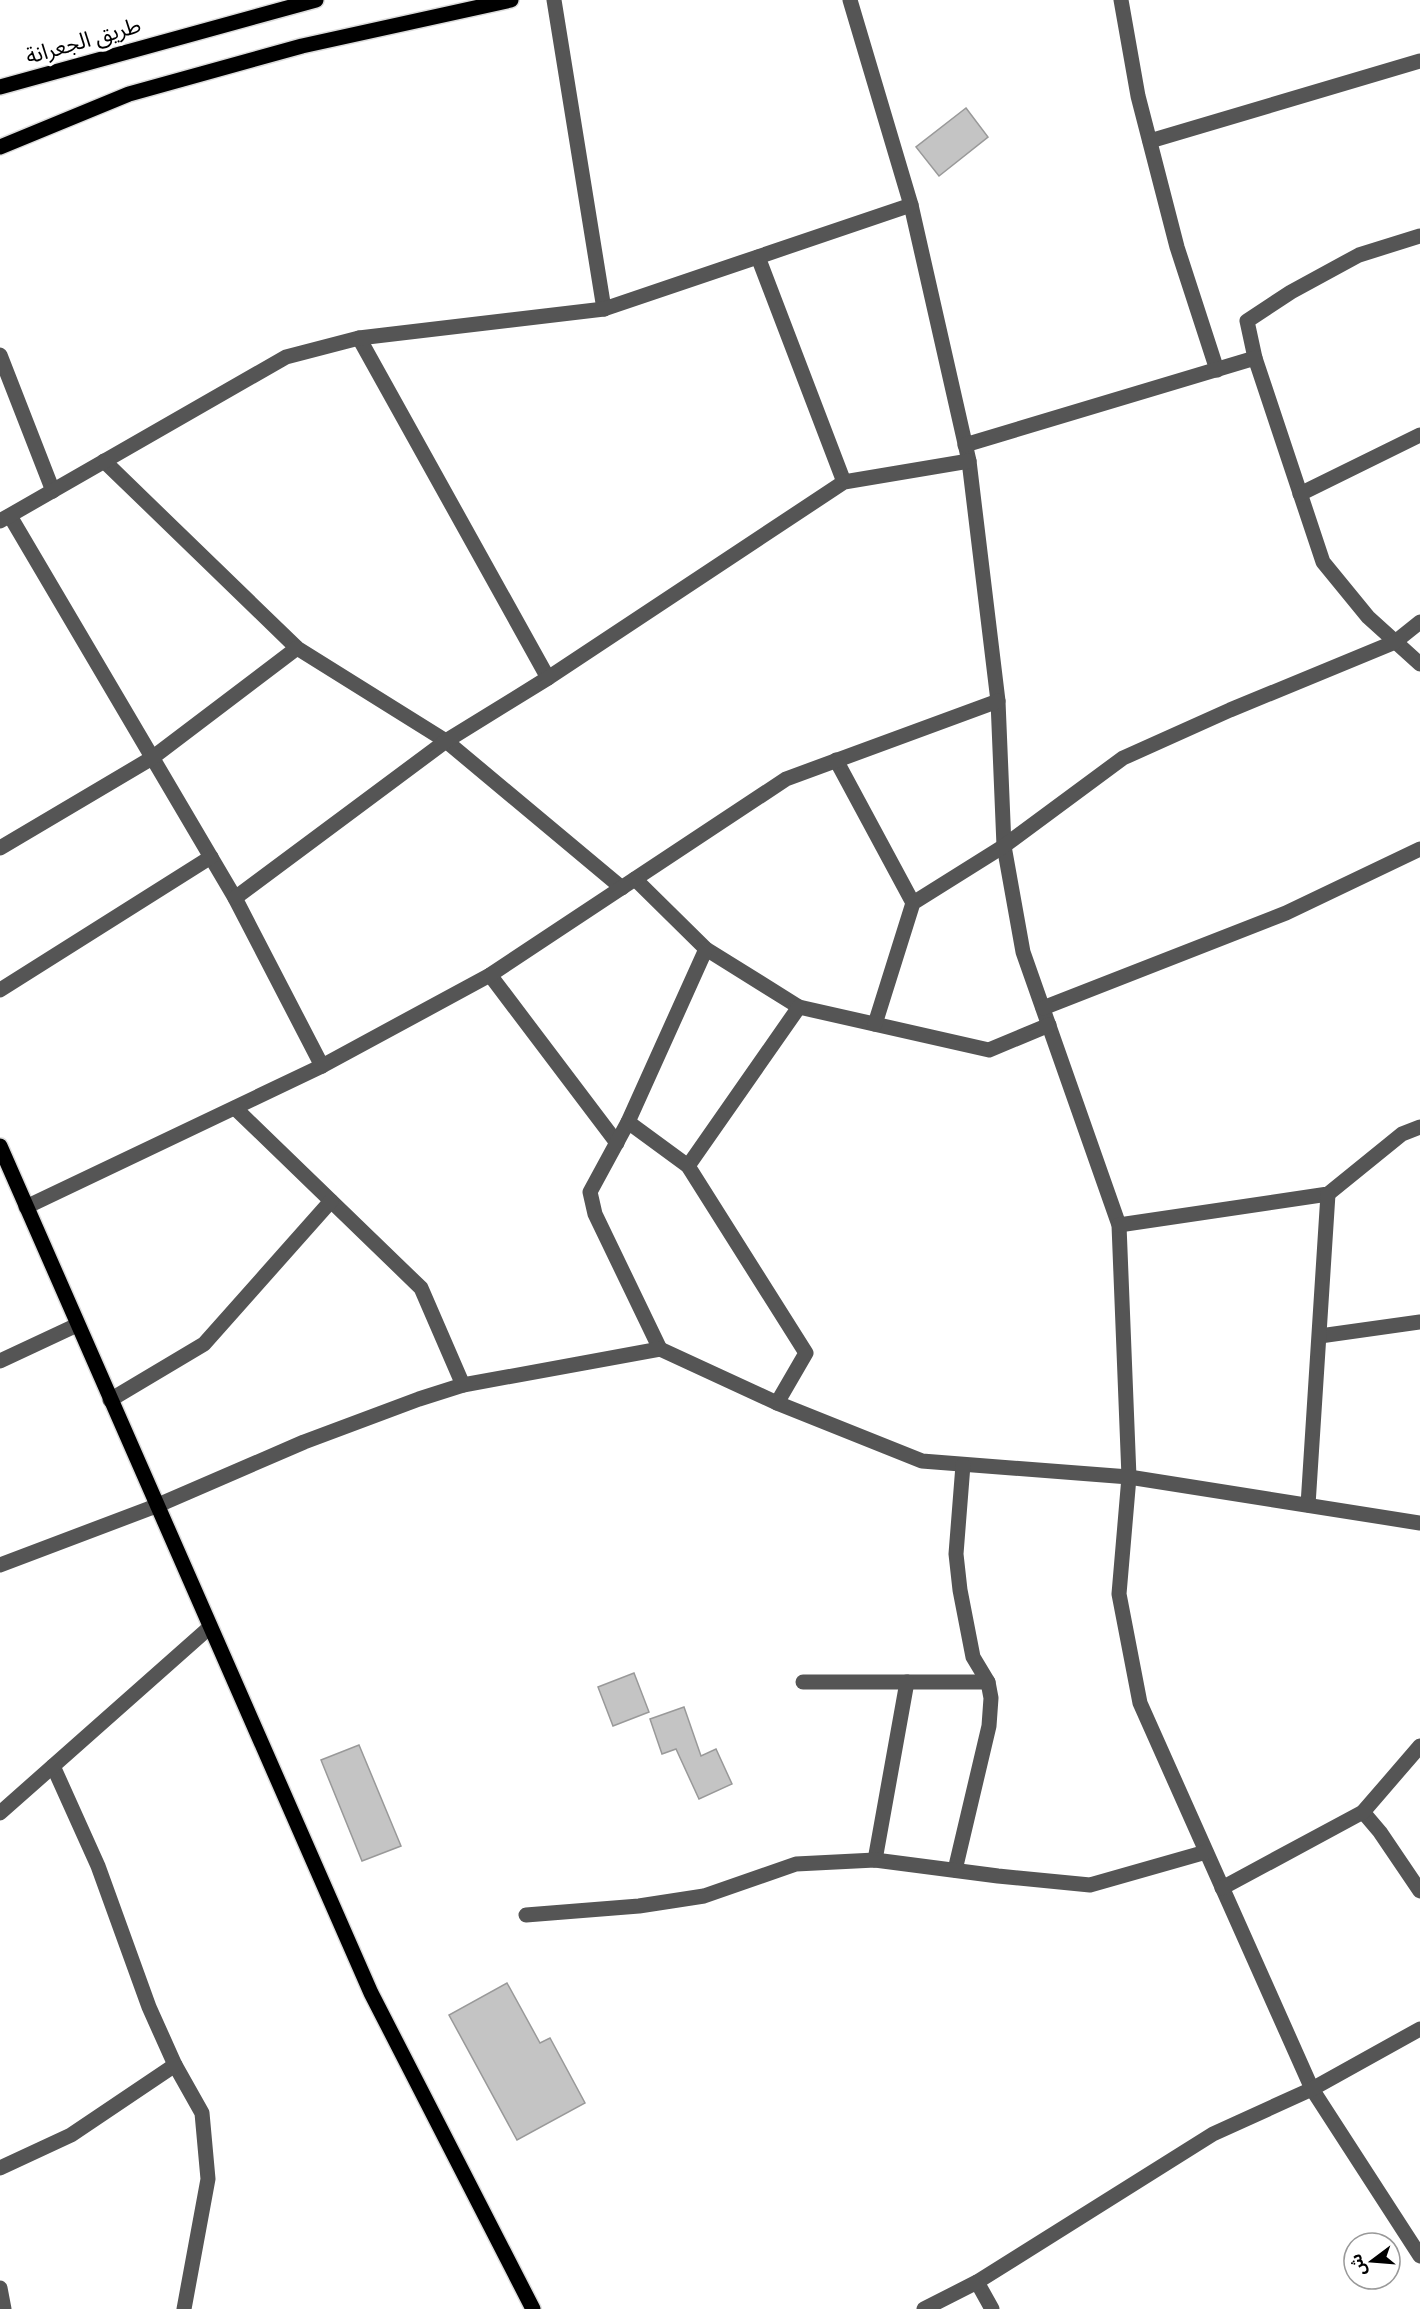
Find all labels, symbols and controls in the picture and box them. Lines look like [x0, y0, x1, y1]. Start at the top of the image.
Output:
street label: طريق الجعرانة [21, 7, 145, 73]
north arrow [1342, 2231, 1402, 2291]
text: ش [1343, 2251, 1372, 2279]

